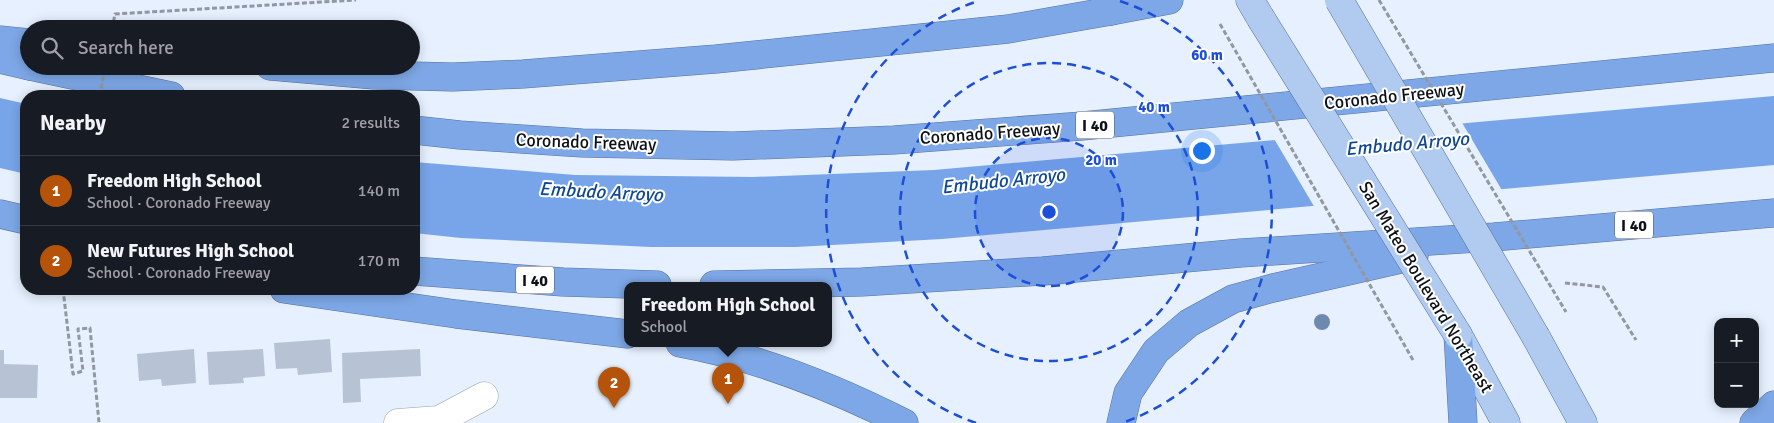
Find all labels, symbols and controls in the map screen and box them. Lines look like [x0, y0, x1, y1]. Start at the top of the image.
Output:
search box [20, 20, 420, 75]
icon: search [38, 34, 66, 62]
text: Search here [78, 36, 174, 60]
text: 60 m [1191, 46, 1223, 64]
street label: Coronado Freeway [1323, 78, 1466, 114]
text: 40 m [1138, 98, 1170, 116]
text: Nearby [40, 110, 106, 136]
road number: I 40 [1076, 112, 1114, 138]
text: 2 results [341, 113, 400, 133]
street label: Coronado Freeway [919, 117, 1062, 149]
water label: Embudo Arroyo [1344, 127, 1471, 161]
street label: Coronado Freeway [515, 129, 657, 155]
your location [1189, 138, 1215, 164]
text: 20 m [1085, 151, 1117, 169]
water label: Embudo Arroyo [940, 162, 1067, 199]
text: Freedom High School [87, 169, 262, 193]
water label: Embudo Arroyo [538, 177, 665, 207]
street label: San Mateo Boulevard Northeast [1354, 177, 1498, 397]
text: 1 [52, 181, 60, 201]
text: 140 m [358, 181, 400, 201]
text: School · Coronado Freeway [87, 193, 270, 213]
centre of rings [1040, 203, 1058, 221]
road number: I 40 [1615, 212, 1653, 238]
text: New Futures High School [87, 239, 294, 263]
text: 2 [52, 251, 60, 271]
text: 170 m [358, 251, 400, 271]
text: School · Coronado Freeway [87, 263, 270, 283]
road number: I 40 [516, 266, 554, 294]
popup [624, 282, 832, 347]
text: Freedom High School [641, 293, 815, 317]
text: School [641, 317, 687, 337]
map controls [1714, 318, 1759, 408]
button: + [1714, 318, 1759, 363]
pin: 1 [712, 363, 744, 404]
button: − [1714, 363, 1759, 408]
pin: 2 [598, 367, 630, 408]

